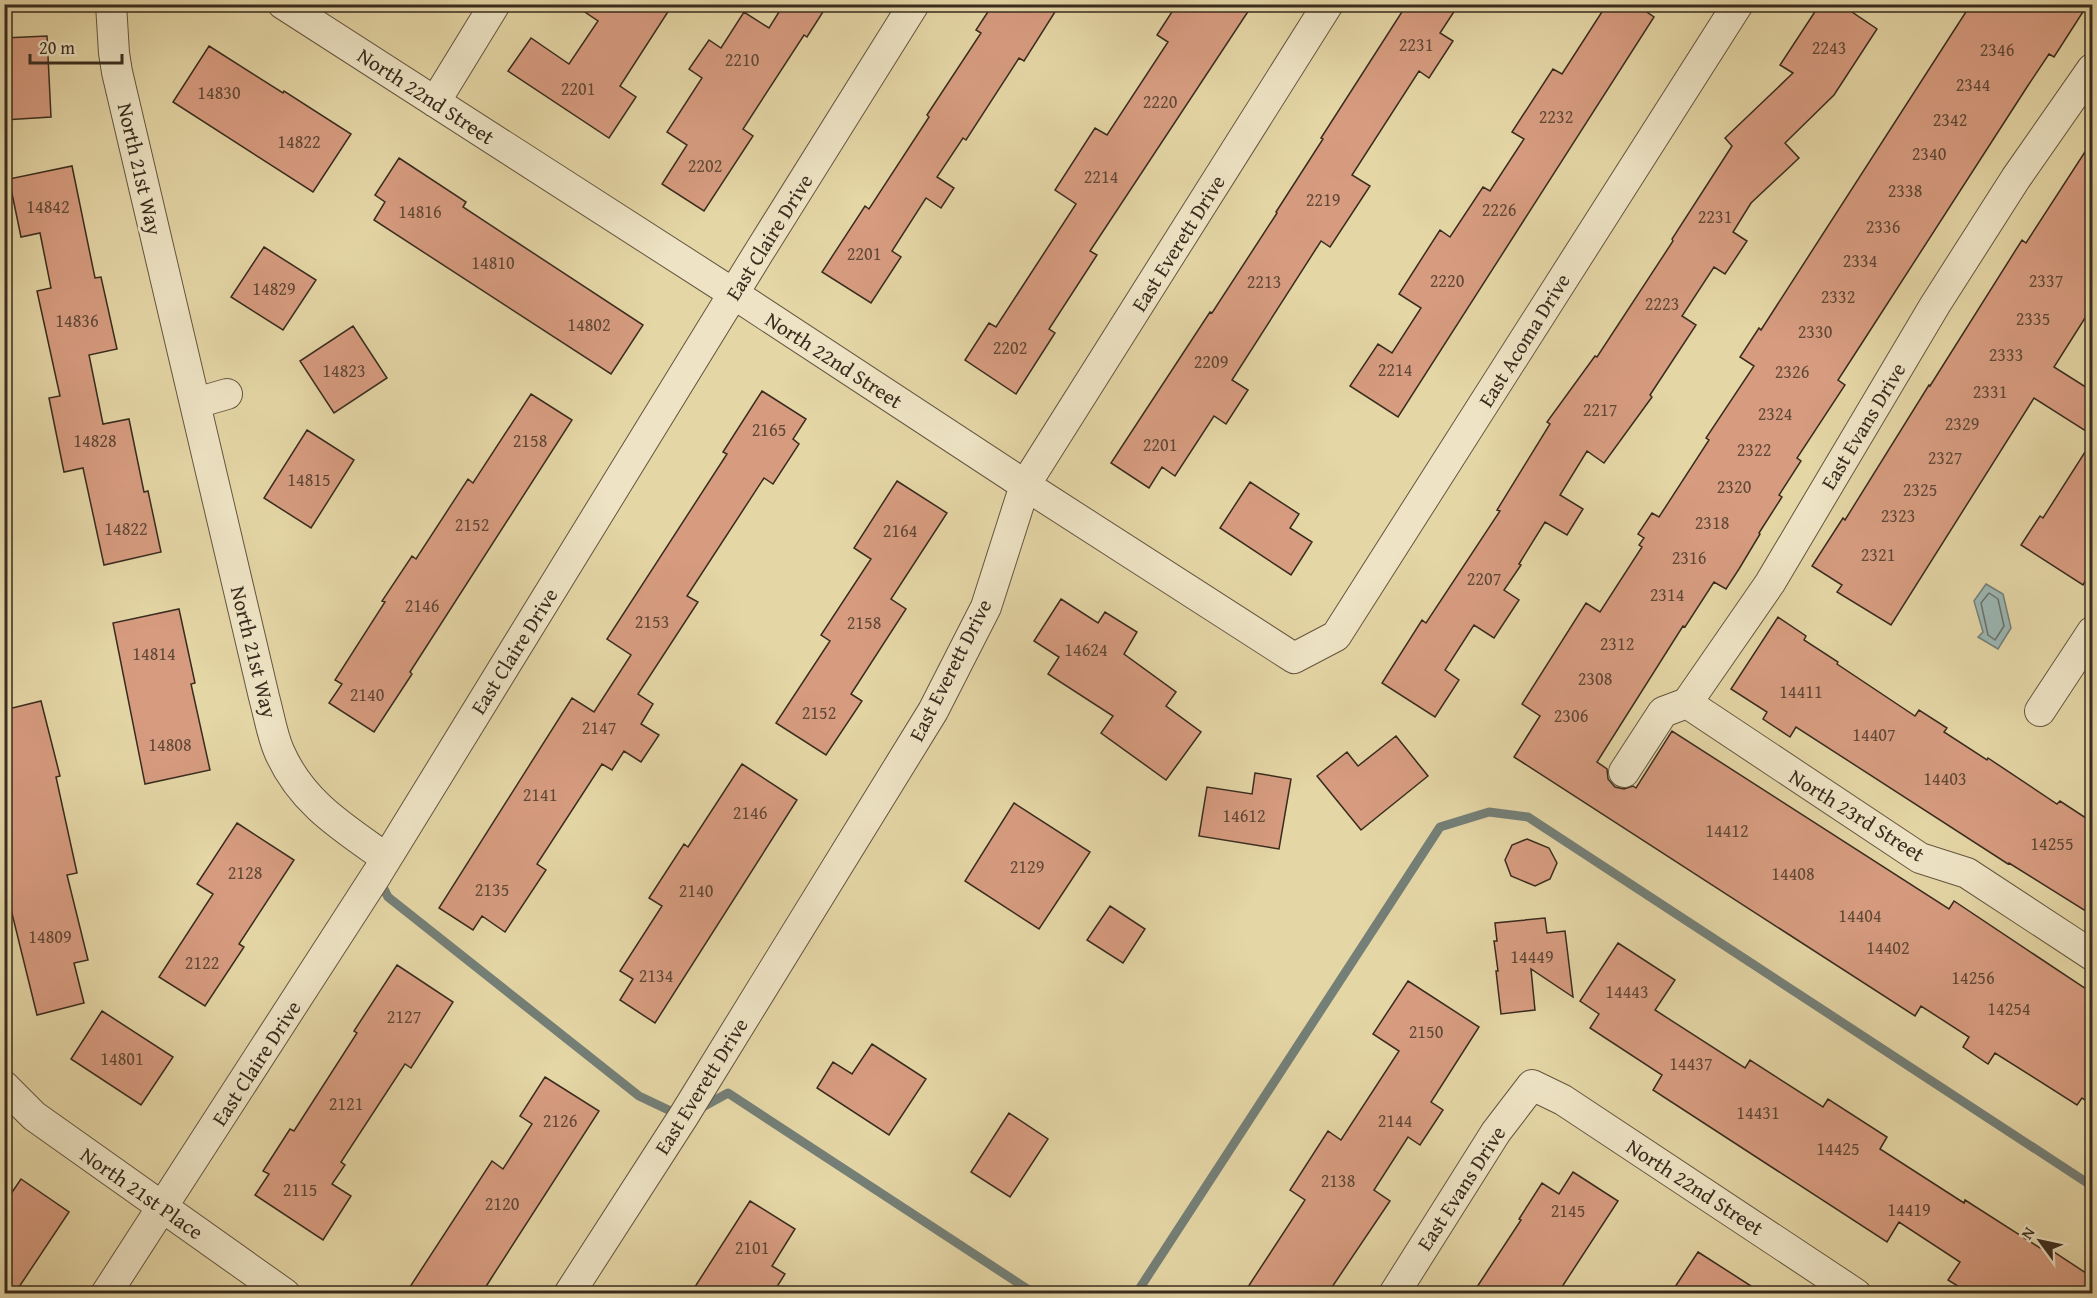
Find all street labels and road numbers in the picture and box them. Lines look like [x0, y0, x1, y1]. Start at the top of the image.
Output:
street label: North 22nd Street [351, 40, 501, 152]
street label: North 21st Way [110, 100, 170, 239]
street label: East Claire Drive [718, 168, 820, 306]
street label: East Everett Drive [1123, 168, 1233, 317]
street label: East Acoma Drive [1470, 267, 1578, 413]
street label: North 22nd Street [759, 304, 909, 416]
street label: East Evans Drive [1813, 356, 1913, 495]
street label: East Claire Drive [463, 582, 565, 720]
street label: North 21st Way [223, 583, 285, 722]
street label: East Everett Drive [901, 593, 999, 747]
street label: North 23rd Street [1783, 761, 1931, 869]
street label: East Claire Drive [204, 994, 308, 1132]
street label: East Everett Drive [646, 1011, 756, 1160]
street label: East Evans Drive [1409, 1119, 1513, 1257]
street label: North 22nd Street [1620, 1131, 1770, 1243]
street label: North 21st Place [74, 1139, 210, 1247]

